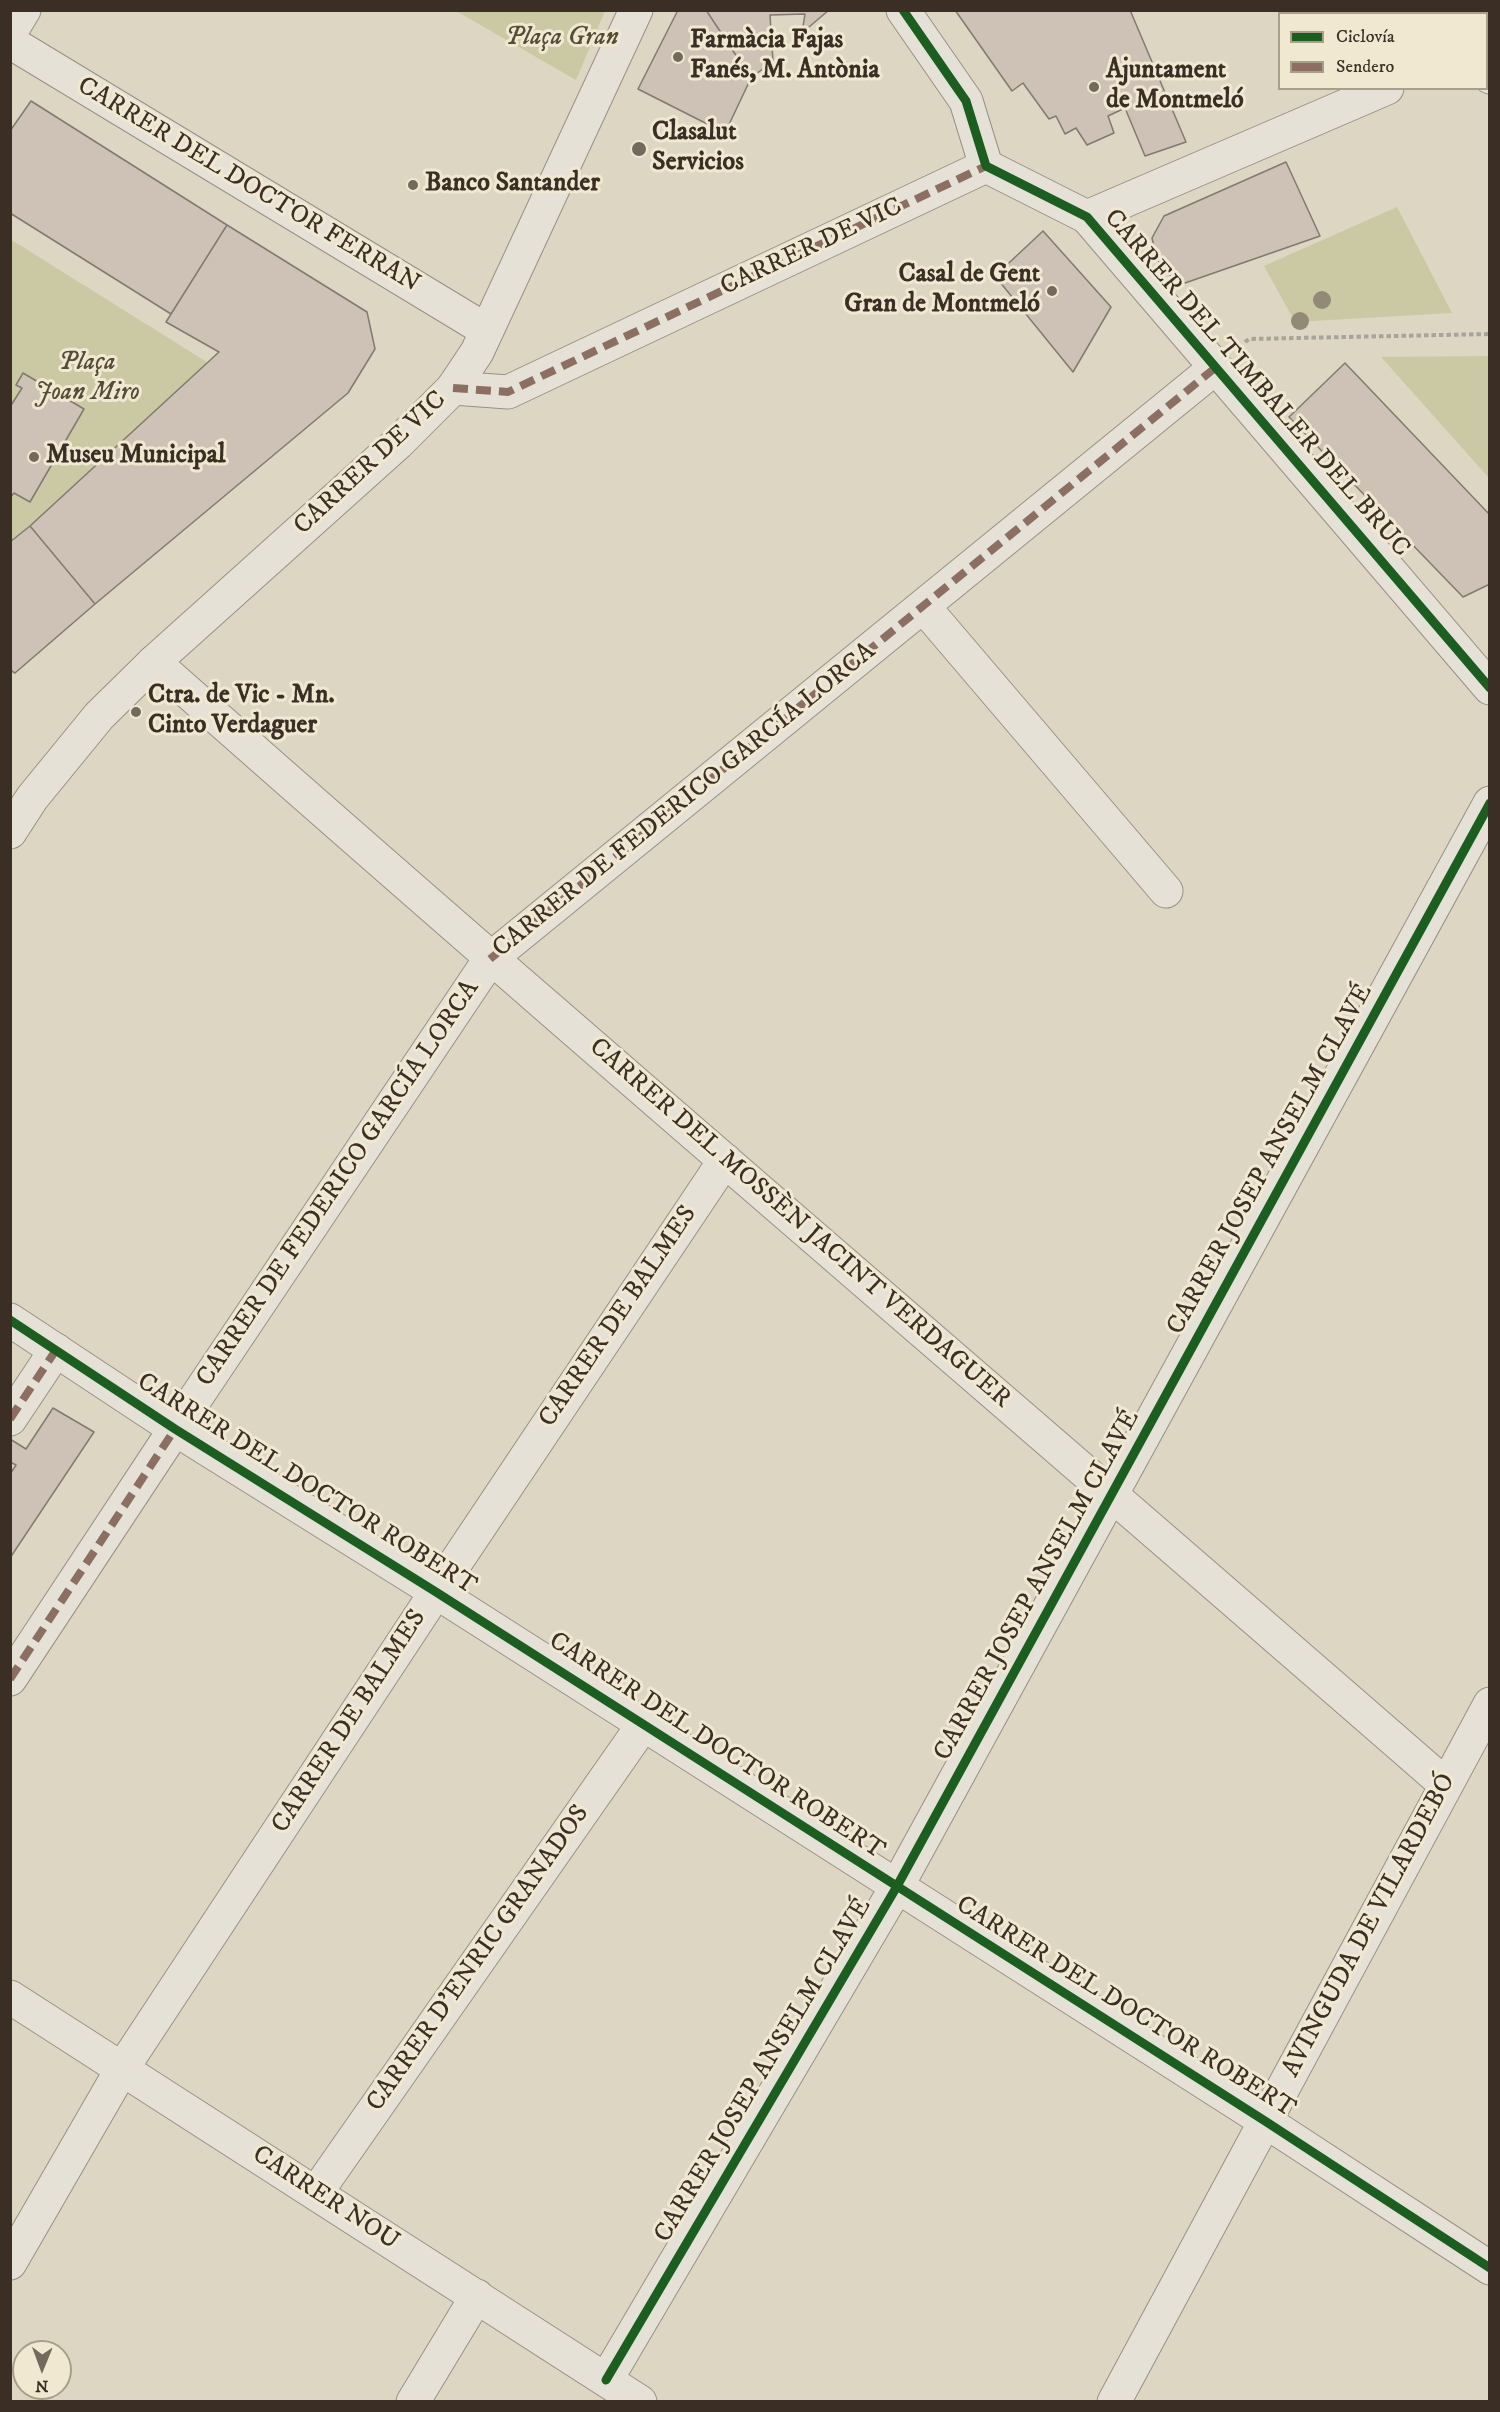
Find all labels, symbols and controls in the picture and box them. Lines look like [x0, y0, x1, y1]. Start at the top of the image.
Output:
legend [1278, 12, 1488, 90]
park label: Plaça Gran [505, 23, 619, 55]
place label: Farmàcia Fajas Fanés, M. Antònia [690, 26, 880, 88]
text: Ciclovía [1336, 26, 1395, 48]
marker: Farmàcia Fajas Fanés, M. Antònia [671, 50, 685, 64]
place label: Ajuntament de Montmeló [1106, 56, 1244, 118]
text: Sendero [1336, 56, 1394, 78]
street label: CARRER DEL DOCTOR FERRAN [71, 71, 425, 301]
marker: Ajuntament de Montmeló [1087, 80, 1101, 94]
place label: Clasalut Servicios [652, 118, 744, 180]
marker: Clasalut Servicios [630, 140, 648, 158]
place label: Banco Santander [425, 169, 600, 201]
marker: Banco Santander [406, 178, 420, 192]
street label: CARRER DE VIC [716, 192, 908, 304]
street label: CARRER DEL TIMBALER DEL BRUC [1096, 204, 1416, 564]
place label: Casal de Gent Gran de Montmeló [844, 260, 1040, 322]
marker: Casal de Gent Gran de Montmeló [1045, 284, 1059, 298]
park label: Plaça Joan Miro [34, 348, 140, 410]
street label: CARRER DE VIC [288, 385, 454, 543]
place label: Museu Municipal [46, 441, 226, 473]
marker: Museu Municipal [27, 450, 41, 464]
street label: CARRER DE FEDERICO GARCÍA LORCA [487, 637, 883, 965]
place label: Ctra. de Vic - Mn. Cinto Verdaguer [148, 681, 335, 742]
marker: Ctra. de Vic - Mn. Cinto Verdaguer [129, 705, 143, 719]
street label: CARRER DE FEDERICO GARCÍA LORCA [191, 975, 487, 1393]
street label: CARRER JOSEP ANSELM CLAVÉ [1161, 979, 1381, 1341]
street label: CARRER DEL MOSSÈN JACINT VERDAGUER [582, 1032, 1016, 1416]
street label: CARRER DE BALMES [533, 1200, 705, 1434]
street label: CARRER DEL DOCTOR ROBERT [130, 1367, 482, 1603]
street label: CARRER JOSEP ANSELM CLAVÉ [928, 1405, 1148, 1767]
street label: CARRER DE BALMES [266, 1604, 434, 1840]
street label: CARRER DEL DOCTOR ROBERT [542, 1627, 890, 1867]
street label: AVINGUDA DE VILARDEBÓ [1277, 1769, 1463, 2083]
street label: CARRER D'ENRIC GRANADOS [361, 1800, 597, 2118]
street label: CARRER DEL DOCTOR ROBERT [949, 1890, 1301, 2126]
street label: CARRER JOSEP ANSELM CLAVÉ [649, 1893, 879, 2249]
street label: CARRER NOU [246, 2140, 404, 2258]
north arrow [12, 2340, 72, 2400]
text: N [35, 2376, 48, 2396]

